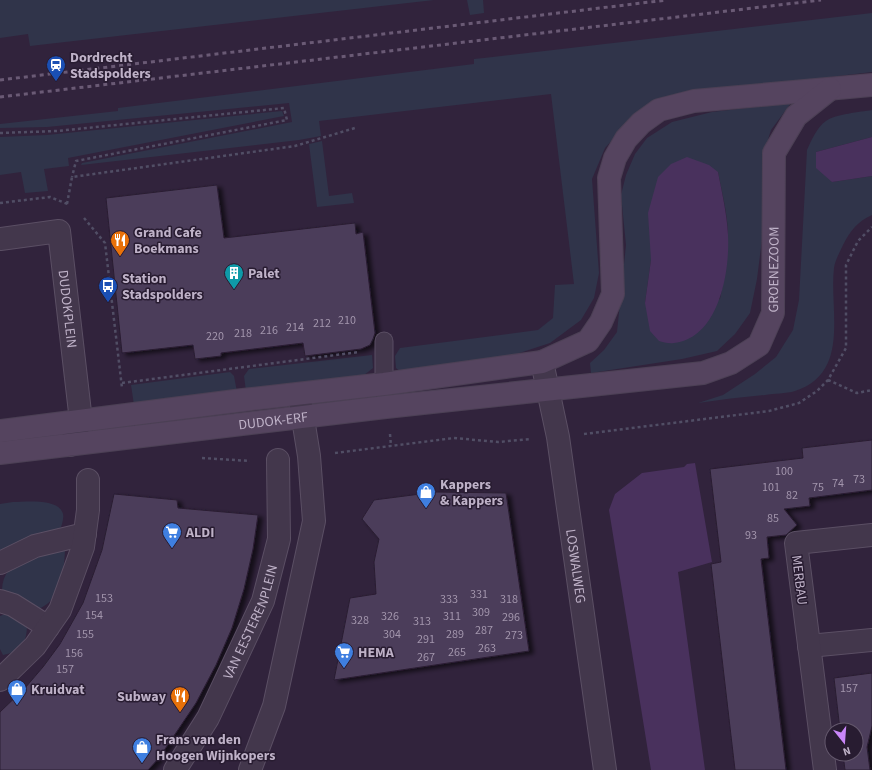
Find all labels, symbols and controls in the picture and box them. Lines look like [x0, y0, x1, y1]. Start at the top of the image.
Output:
place label: Dordrecht Stadspolders [70, 48, 151, 84]
station icon: Dordrecht Stadspolders [45, 54, 67, 82]
place label: Grand Cafe Boekmans [134, 223, 202, 259]
street label: GROENEZOOM [764, 227, 785, 312]
restaurant icon: Grand Cafe Boekmans [109, 229, 131, 257]
building icon: Palet [223, 262, 245, 290]
place label: Palet [248, 264, 280, 284]
street label: DUDOKPLEIN [53, 269, 81, 349]
place label: Station Stadspolders [122, 269, 203, 305]
bus stop icon: Station Stadspolders [97, 275, 119, 303]
house number: 210 [338, 312, 356, 329]
house number: 212 [313, 315, 331, 332]
house number: 214 [286, 319, 304, 336]
house number: 216 [260, 322, 278, 339]
house number: 218 [234, 325, 252, 342]
house number: 220 [206, 328, 224, 345]
street label: DUDOK-ERF [237, 407, 309, 436]
house number: 100 [775, 463, 793, 480]
house number: 73 [853, 471, 865, 488]
place label: Kappers & Kappers [440, 475, 503, 511]
house number: 74 [832, 475, 844, 492]
house number: 101 [762, 479, 780, 496]
house number: 75 [812, 479, 824, 496]
shop icon: Kappers & Kappers [415, 481, 437, 509]
house number: 82 [786, 487, 798, 504]
house number: 85 [767, 510, 779, 527]
supermarket icon: ALDI [161, 521, 183, 549]
place label: ALDI [185, 523, 214, 543]
house number: 93 [745, 527, 757, 544]
street label: LOSWALWEG [560, 528, 590, 605]
street label: MERBAU [786, 554, 812, 606]
street label: VAN EESTERENPLEIN [219, 562, 283, 683]
house number: 331 [470, 586, 488, 603]
house number: 153 [95, 590, 113, 607]
house number: 333 [440, 591, 458, 608]
house number: 318 [500, 591, 518, 608]
house number: 309 [472, 604, 490, 621]
house number: 154 [85, 607, 103, 624]
house number: 326 [381, 608, 399, 625]
house number: 311 [443, 608, 461, 625]
house number: 296 [502, 609, 520, 626]
house number: 328 [351, 612, 369, 629]
house number: 313 [413, 613, 431, 630]
house number: 287 [475, 622, 493, 639]
house number: 155 [76, 626, 94, 643]
house number: 304 [383, 626, 401, 643]
house number: 289 [446, 626, 464, 643]
house number: 273 [505, 627, 523, 644]
house number: 291 [417, 631, 435, 648]
house number: 263 [478, 640, 496, 657]
supermarket icon: HEMA [333, 641, 355, 669]
place label: HEMA [358, 643, 395, 663]
house number: 265 [448, 644, 466, 661]
house number: 156 [65, 645, 83, 662]
house number: 267 [417, 649, 435, 666]
house number: 157 [56, 661, 74, 678]
shop icon: Kruidvat [6, 678, 28, 706]
place label: Kruidvat [31, 680, 85, 700]
house number: 157 [840, 680, 858, 697]
restaurant icon: Subway [169, 685, 191, 713]
place label: Subway [117, 687, 167, 707]
north arrow [824, 722, 864, 762]
place label: Frans van den Hoogen Wijnkopers [156, 730, 275, 766]
shop icon: Frans van den Hoogen Wijnkopers [131, 736, 153, 764]
text: N [841, 743, 852, 759]

